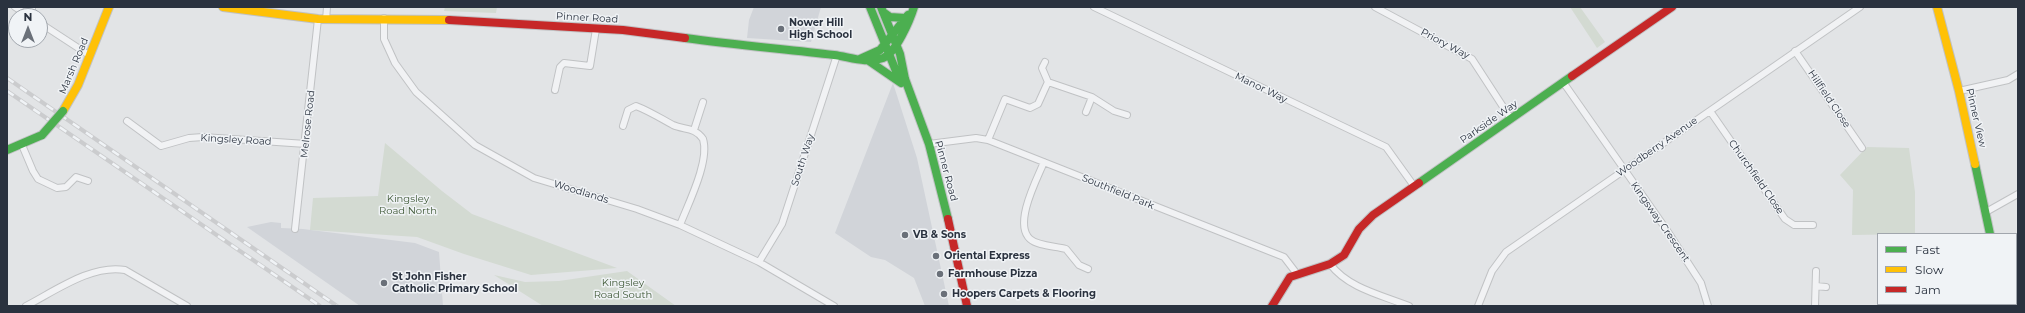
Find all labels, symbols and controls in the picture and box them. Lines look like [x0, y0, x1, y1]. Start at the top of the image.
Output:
north arrow [8, 8, 48, 48]
text: N [24, 10, 32, 24]
street label: Pinner Road [556, 10, 618, 26]
place label: Nower Hill High School [789, 17, 852, 40]
marker: Nower Hill High School [776, 24, 786, 34]
street label: Priory Way [1419, 26, 1471, 62]
street label: Marsh Road [57, 36, 91, 96]
street label: Hillfield Close [1805, 68, 1853, 130]
street label: Manor Way [1233, 70, 1289, 106]
street label: Pinner View [1963, 87, 1989, 149]
street label: Melrose Road [298, 90, 318, 158]
street label: Parkside Way [1458, 98, 1520, 146]
street label: Woodberry Avenue [1614, 114, 1700, 180]
street label: Kingsley Road [200, 132, 272, 148]
street label: South Way [789, 132, 817, 188]
street label: Churchfield Close [1726, 138, 1786, 216]
street label: Pinner Road [932, 139, 960, 203]
street label: Southfield Park [1080, 172, 1156, 212]
street label: Woodlands [552, 178, 610, 206]
street label: Kingsway Crescent [1628, 180, 1692, 264]
park label: Kingsley Road North [379, 193, 437, 216]
place label: VB & Sons [913, 229, 966, 241]
marker: VB & Sons [900, 230, 910, 240]
legend [1877, 233, 2017, 305]
text: Fast [1915, 242, 1940, 257]
place label: Oriental Express [944, 250, 1030, 262]
marker: Oriental Express [931, 251, 941, 261]
text: Slow [1915, 262, 1944, 277]
place label: Farmhouse Pizza [948, 268, 1037, 280]
marker: Farmhouse Pizza [935, 269, 945, 279]
place label: St John Fisher Catholic Primary School [392, 271, 518, 294]
park label: Kingsley Road South [594, 277, 652, 300]
marker: St John Fisher Catholic Primary School [379, 278, 389, 288]
text: Jam [1915, 282, 1941, 297]
place label: Hoopers Carpets & Flooring [952, 288, 1096, 300]
marker: Hoopers Carpets & Flooring [939, 289, 949, 299]

